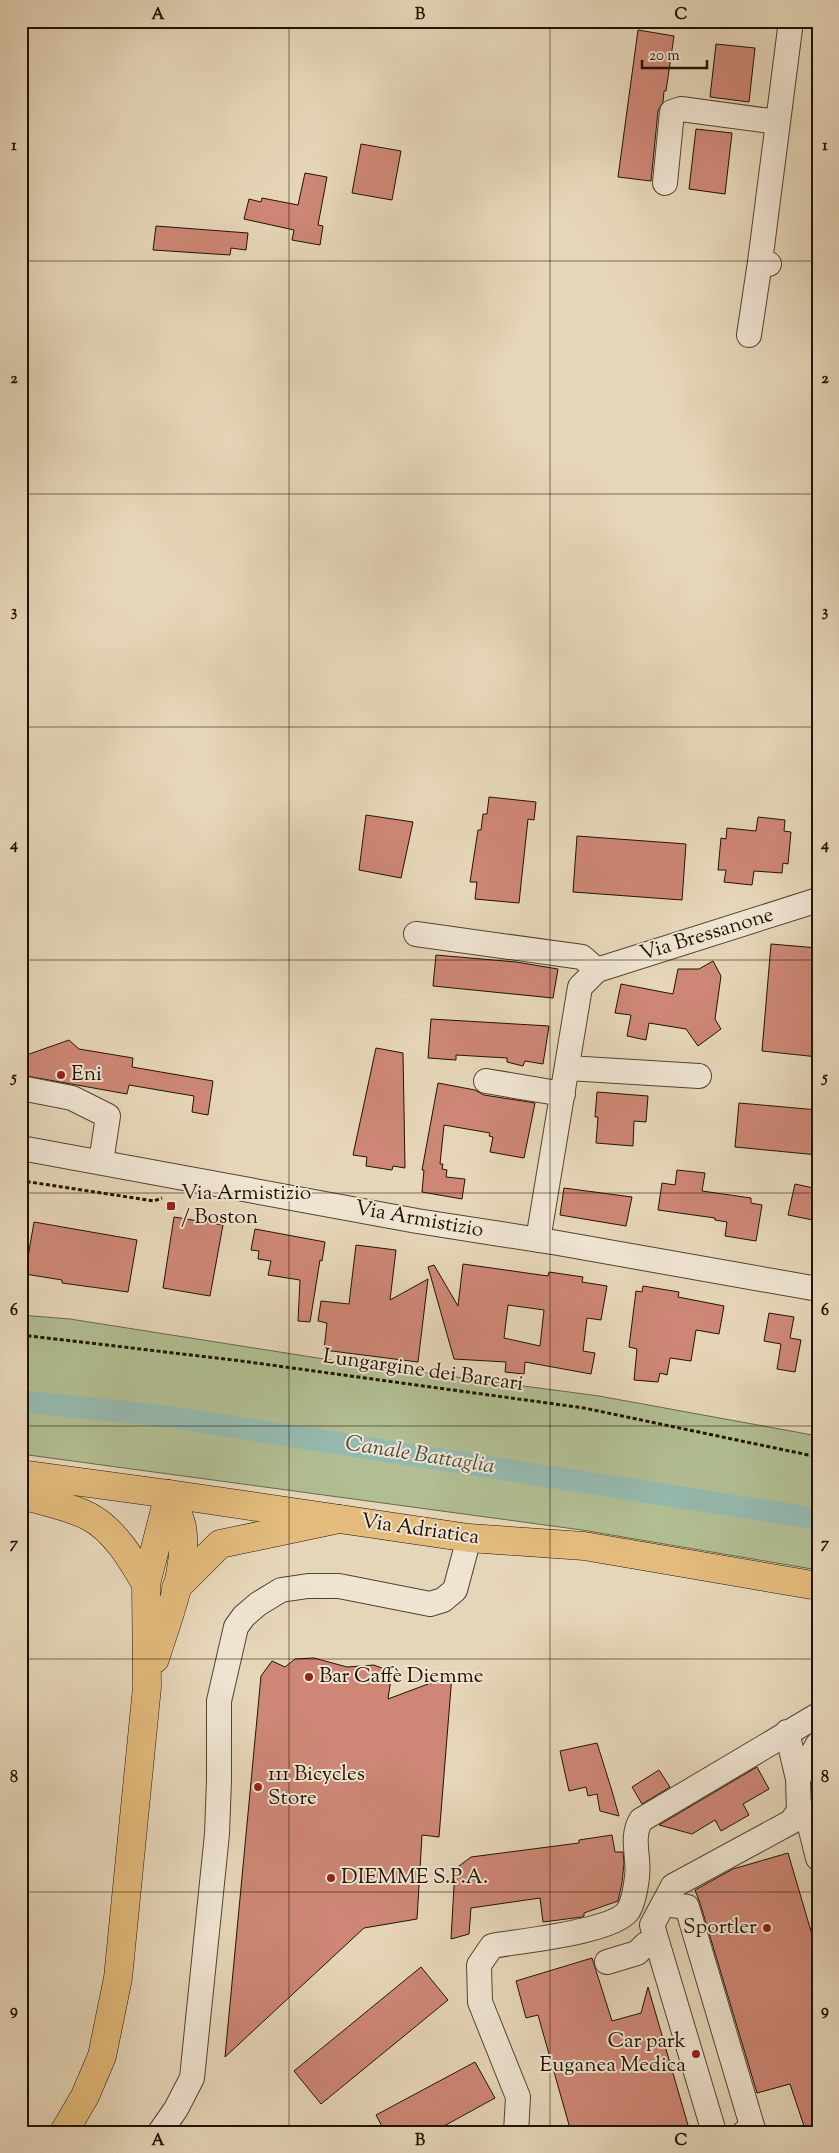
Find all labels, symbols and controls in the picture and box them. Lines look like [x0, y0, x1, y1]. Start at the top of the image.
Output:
text: A [152, 4, 165, 27]
text: B [415, 4, 425, 27]
text: C [675, 4, 688, 27]
scale bar [642, 38, 706, 70]
text: 20 m [649, 46, 680, 67]
text: 1 [11, 135, 17, 158]
text: 1 [822, 135, 828, 158]
text: 2 [10, 368, 18, 391]
text: 2 [821, 368, 829, 391]
text: 3 [11, 601, 18, 624]
text: 3 [822, 601, 829, 624]
text: 4 [9, 834, 18, 857]
text: 4 [820, 834, 829, 857]
street label: Via Bressanone [636, 900, 778, 970]
place label: Eni [71, 1060, 102, 1090]
text: 5 [9, 1067, 17, 1090]
text: 5 [820, 1067, 828, 1090]
marker: Eni [55, 1069, 67, 1081]
place label: Via Armistizio / Boston [181, 1179, 311, 1233]
street label: Via Armistizio [352, 1194, 486, 1246]
marker: Via Armistizio / Boston [165, 1200, 177, 1212]
text: 6 [10, 1300, 18, 1323]
text: 6 [821, 1300, 829, 1323]
street label: Lungargine dei Barcari [321, 1342, 525, 1400]
water label: Canale Battaglia [343, 1428, 497, 1484]
street label: Via Adriatica [359, 1507, 481, 1553]
text: 7 [10, 1533, 19, 1556]
text: 7 [821, 1533, 830, 1556]
place label: Bar Caffè Diemme [319, 1662, 483, 1692]
marker: Bar Caffè Diemme [303, 1671, 315, 1683]
place label: 111 Bicycles Store [268, 1760, 365, 1814]
text: 8 [10, 1767, 18, 1790]
text: 8 [821, 1767, 829, 1790]
marker: 111 Bicycles Store [252, 1781, 264, 1793]
place label: DIEMME S.P.A. [341, 1863, 488, 1893]
marker: DIEMME S.P.A. [325, 1872, 337, 1884]
place label: Sportler [683, 1913, 757, 1943]
marker: Sportler [761, 1922, 773, 1934]
text: 9 [10, 2000, 18, 2023]
text: 9 [821, 2000, 829, 2023]
place label: Car park Euganea Medica [539, 2027, 687, 2081]
marker: Car park Euganea Medica [690, 2048, 702, 2060]
text: A [152, 2130, 165, 2153]
text: B [415, 2130, 425, 2153]
text: C [675, 2130, 688, 2153]

